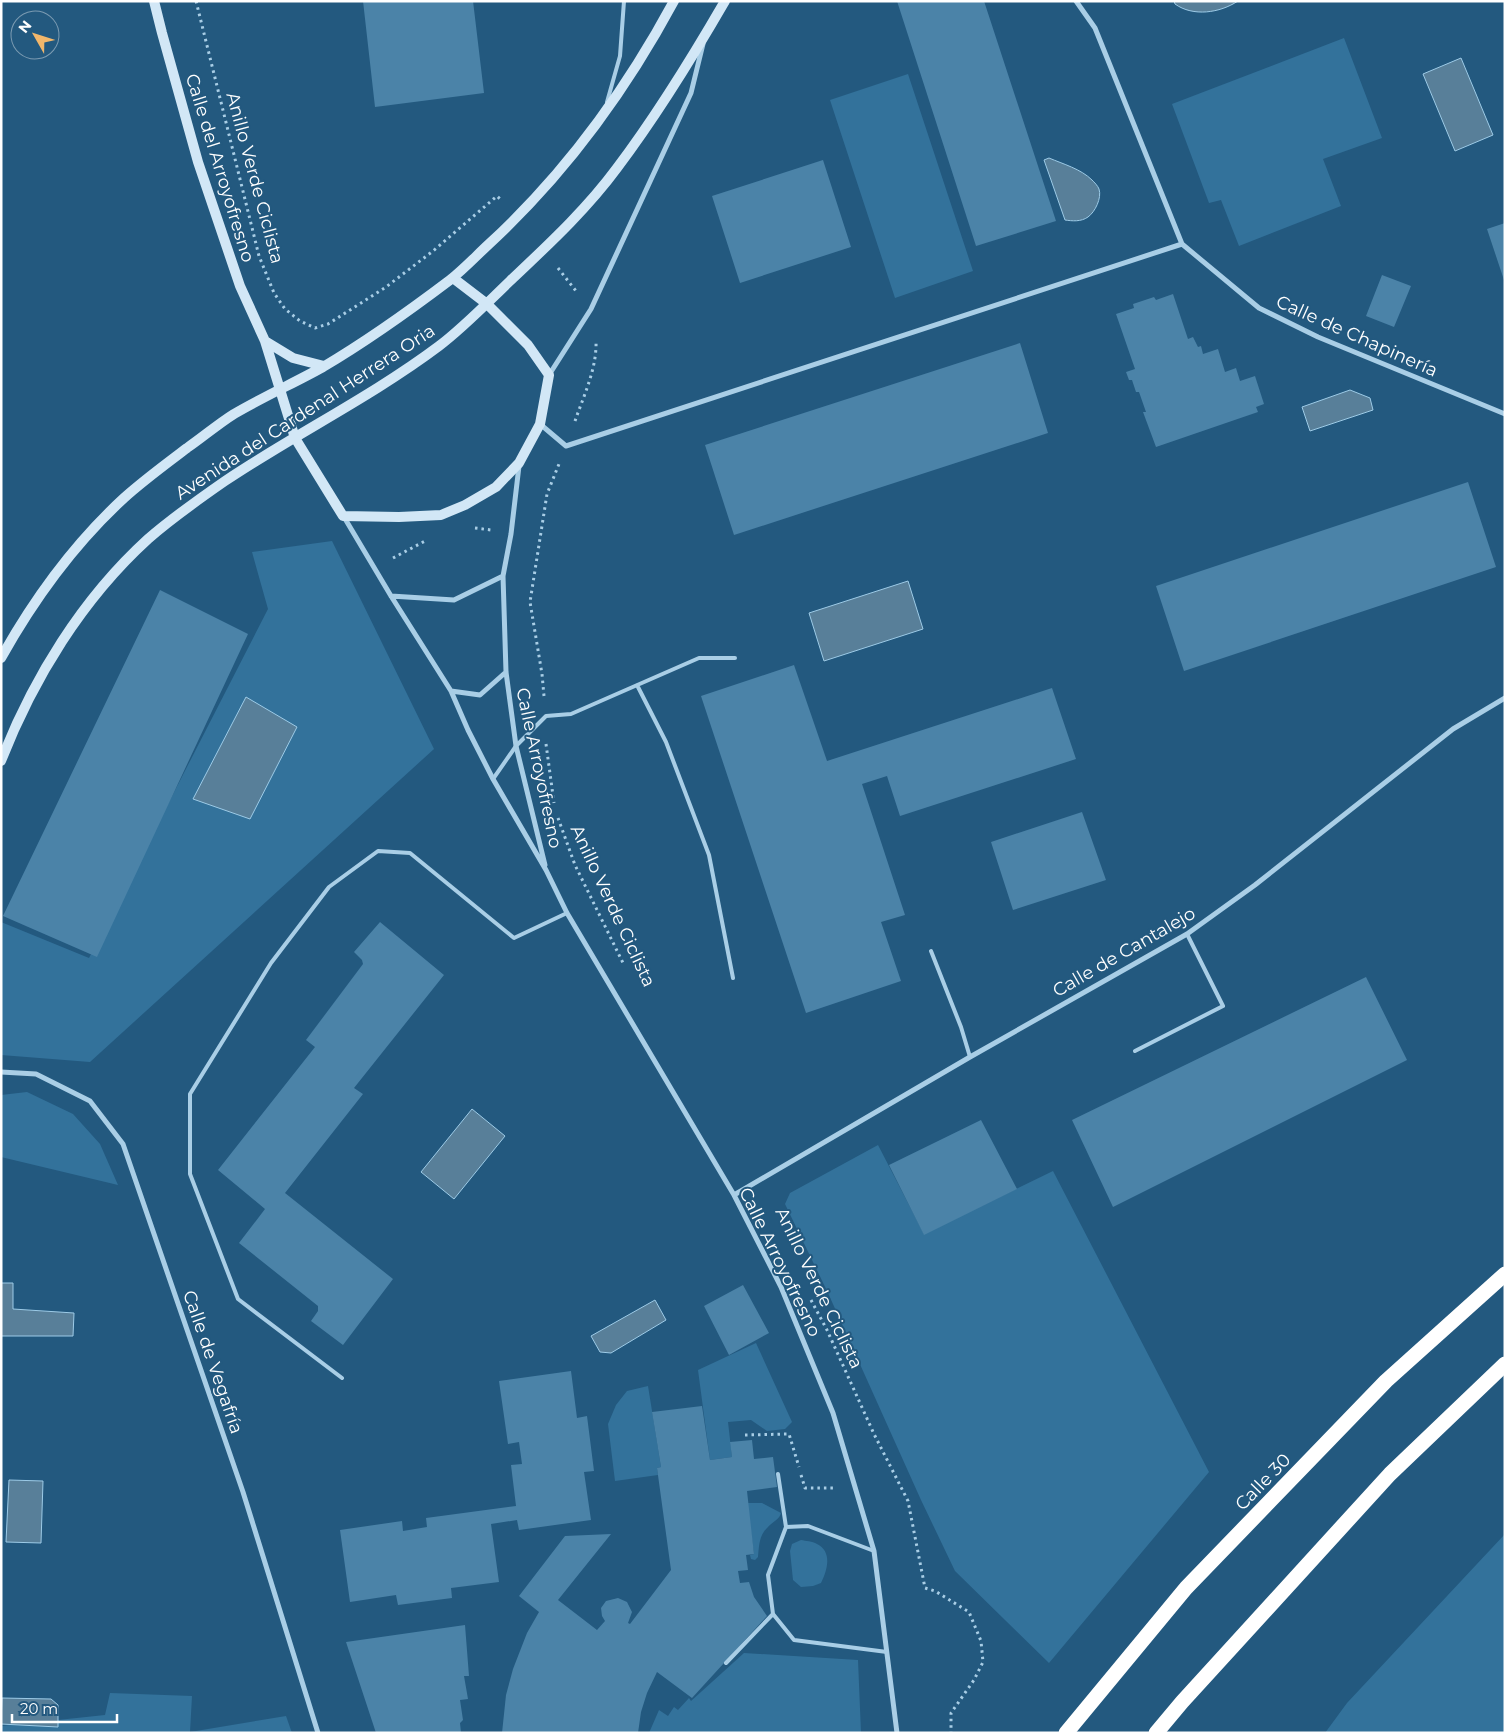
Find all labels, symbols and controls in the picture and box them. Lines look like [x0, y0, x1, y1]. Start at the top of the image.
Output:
north arrow [10, 10, 60, 60]
text: N [14, 17, 35, 37]
street label: Calle del Arroyofresno [181, 71, 259, 265]
street label: Anillo Verde Ciclista [222, 90, 288, 266]
street label: Calle de Chapinería [1273, 290, 1441, 382]
street label: Avenida del Cardenal Herrera Oria [171, 320, 439, 504]
street label: Calle Arroyofresno [511, 686, 567, 850]
street label: Anillo Verde Ciclista [566, 821, 660, 991]
street label: Calle de Cantalejo [1049, 902, 1199, 1002]
street label: Calle Arroyofresno [734, 1184, 826, 1340]
street label: Anillo Verde Ciclista [770, 1204, 868, 1372]
street label: Calle de Vegafría [178, 1287, 248, 1437]
street label: Calle 30 [1231, 1449, 1295, 1515]
scale bar [12, 1692, 118, 1724]
text: 20 m [20, 1699, 58, 1718]

